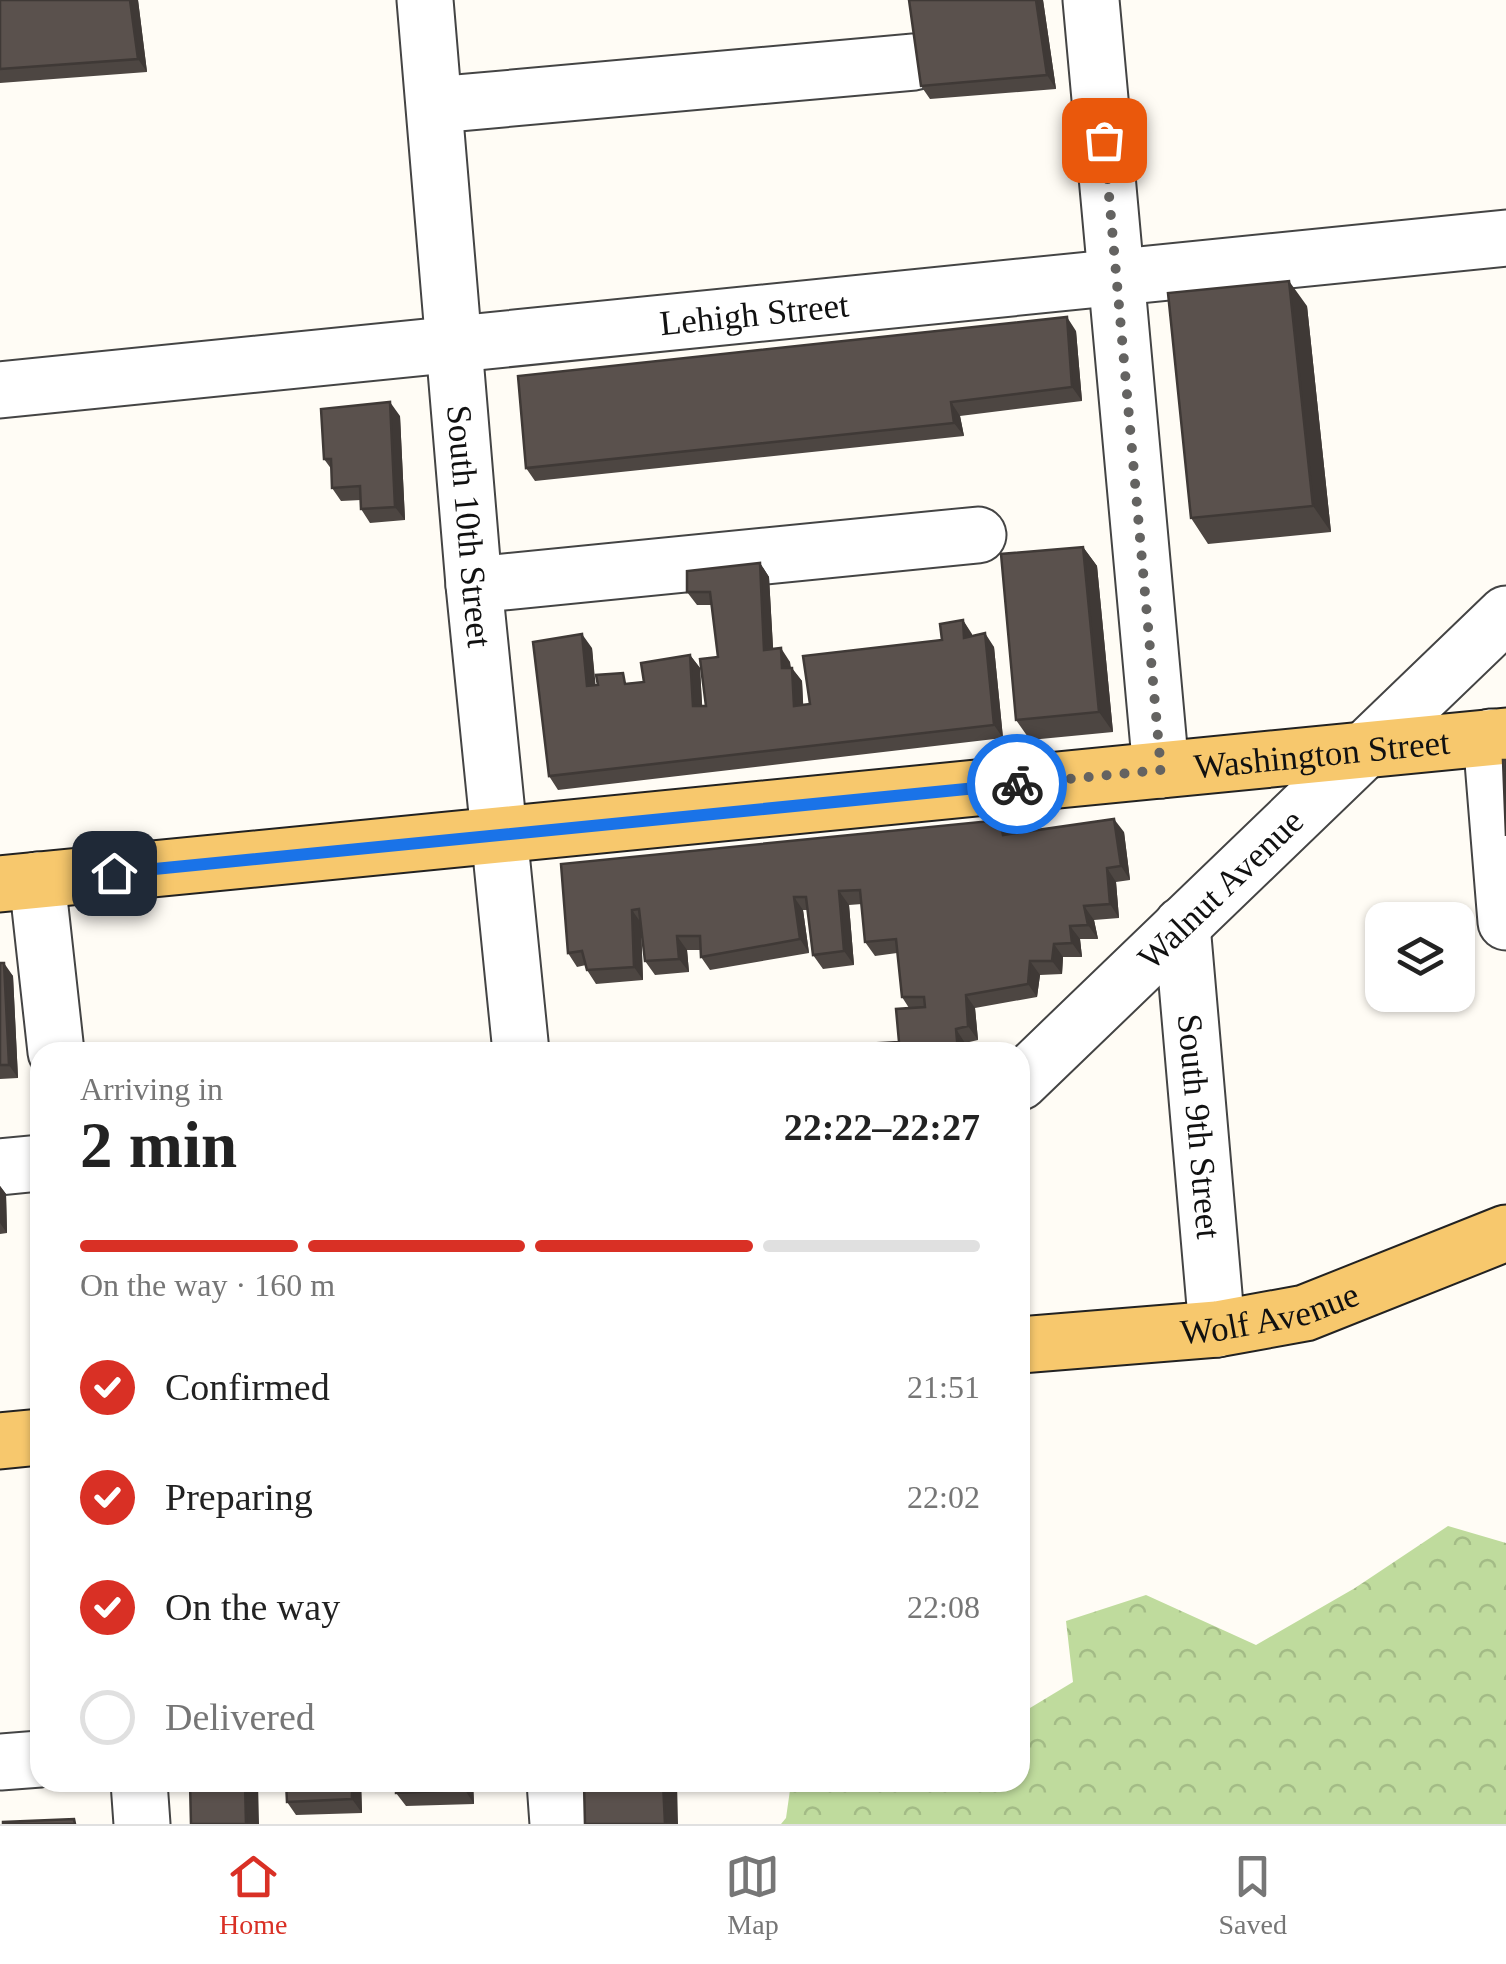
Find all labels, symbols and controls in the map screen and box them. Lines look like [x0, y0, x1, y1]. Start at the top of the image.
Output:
pin [1062, 98, 1147, 183]
icon: bag [1077, 113, 1132, 168]
street label: Lehigh Street [658, 285, 851, 343]
street label: South 10th Street [439, 403, 499, 649]
street label: Washington Street [1192, 723, 1452, 787]
courier [967, 734, 1067, 834]
icon: bike [990, 757, 1045, 812]
street label: Walnut Avenue [1130, 801, 1311, 978]
pin [72, 831, 157, 916]
icon: home [87, 846, 142, 901]
map controls [1365, 902, 1475, 1012]
button: layers [1365, 902, 1475, 1012]
street label: South 9th Street [1170, 1012, 1228, 1241]
text: Arriving in [80, 1071, 223, 1107]
text: 22:22–22:27 [784, 1106, 980, 1148]
text: 2 min [80, 1109, 237, 1181]
text: On the way · 160 m [80, 1267, 335, 1303]
street label: Wolf Avenue [1179, 1275, 1364, 1352]
icon: check [80, 1360, 135, 1415]
text: Confirmed [165, 1366, 330, 1408]
text: 21:51 [907, 1369, 980, 1405]
icon: check [80, 1470, 135, 1525]
text: Preparing [165, 1476, 313, 1518]
text: 22:02 [907, 1479, 980, 1515]
icon: check [80, 1580, 135, 1635]
text: On the way [165, 1586, 340, 1628]
text: 22:08 [907, 1589, 980, 1625]
text: Delivered [165, 1696, 315, 1738]
tab: Home [219, 1849, 287, 1941]
tab: Map [725, 1849, 780, 1941]
tab: Saved [1219, 1849, 1287, 1941]

